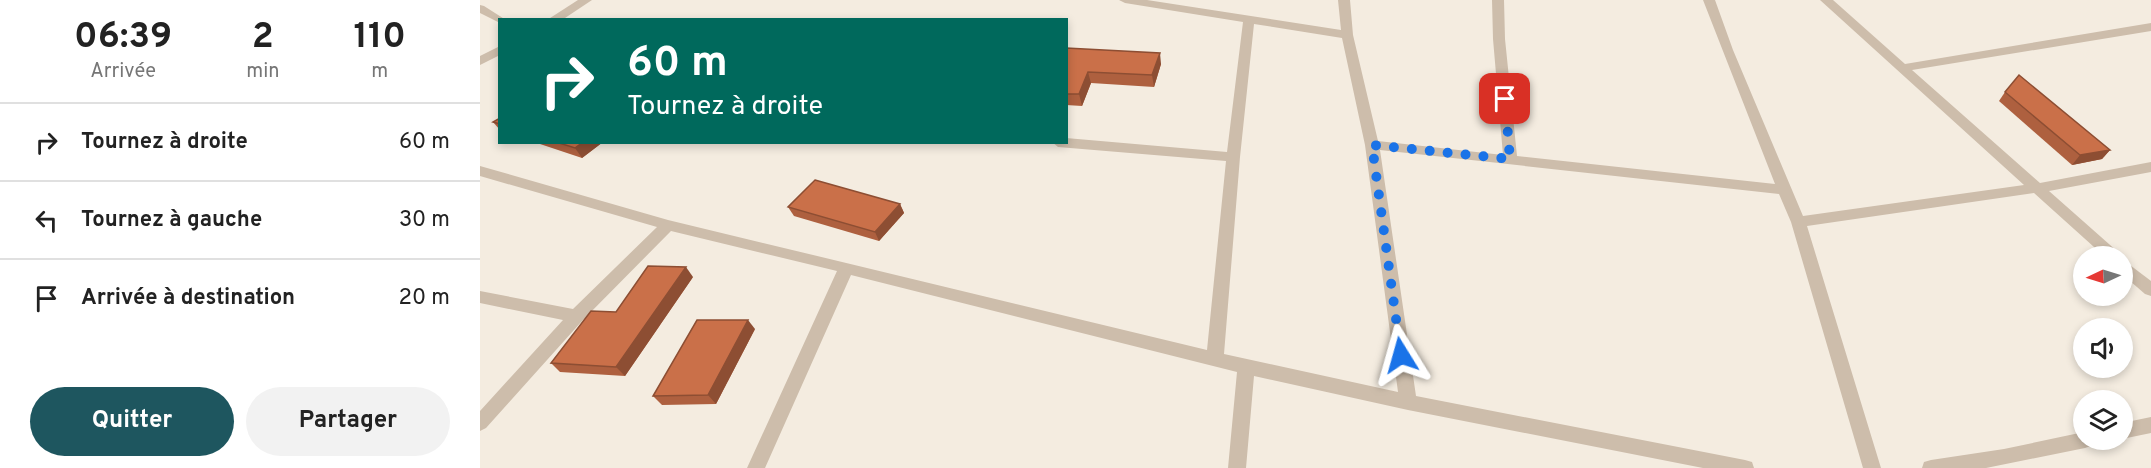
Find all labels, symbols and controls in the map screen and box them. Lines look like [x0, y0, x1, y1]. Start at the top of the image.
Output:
text: 06:39 [74, 15, 172, 61]
text: 2 [252, 15, 274, 61]
text: 110 [354, 15, 406, 61]
text: 60 m [627, 38, 728, 91]
icon: right [528, 42, 606, 120]
text: Arrivée [90, 59, 156, 85]
text: min [246, 59, 280, 85]
text: m [371, 59, 388, 85]
pin [1479, 73, 1530, 124]
icon: arrive [1488, 82, 1521, 115]
text: Tournez à droite [627, 90, 823, 124]
icon: right [30, 126, 63, 159]
text: Tournez à droite [81, 129, 248, 156]
text: 60 m [399, 129, 450, 156]
icon: left [30, 204, 63, 237]
text: Tournez à gauche [81, 207, 262, 234]
text: 30 m [399, 207, 450, 234]
north arrow [2073, 246, 2133, 306]
map controls [2073, 246, 2133, 450]
icon: arrive [30, 282, 63, 315]
text: Arrivée à destination [81, 285, 295, 312]
text: 20 m [399, 285, 450, 312]
button: sound [2073, 318, 2133, 378]
position arrow [1369, 323, 1433, 387]
button: Quitter [30, 387, 234, 456]
button: Partager [246, 387, 450, 456]
button: layers [2073, 390, 2133, 450]

